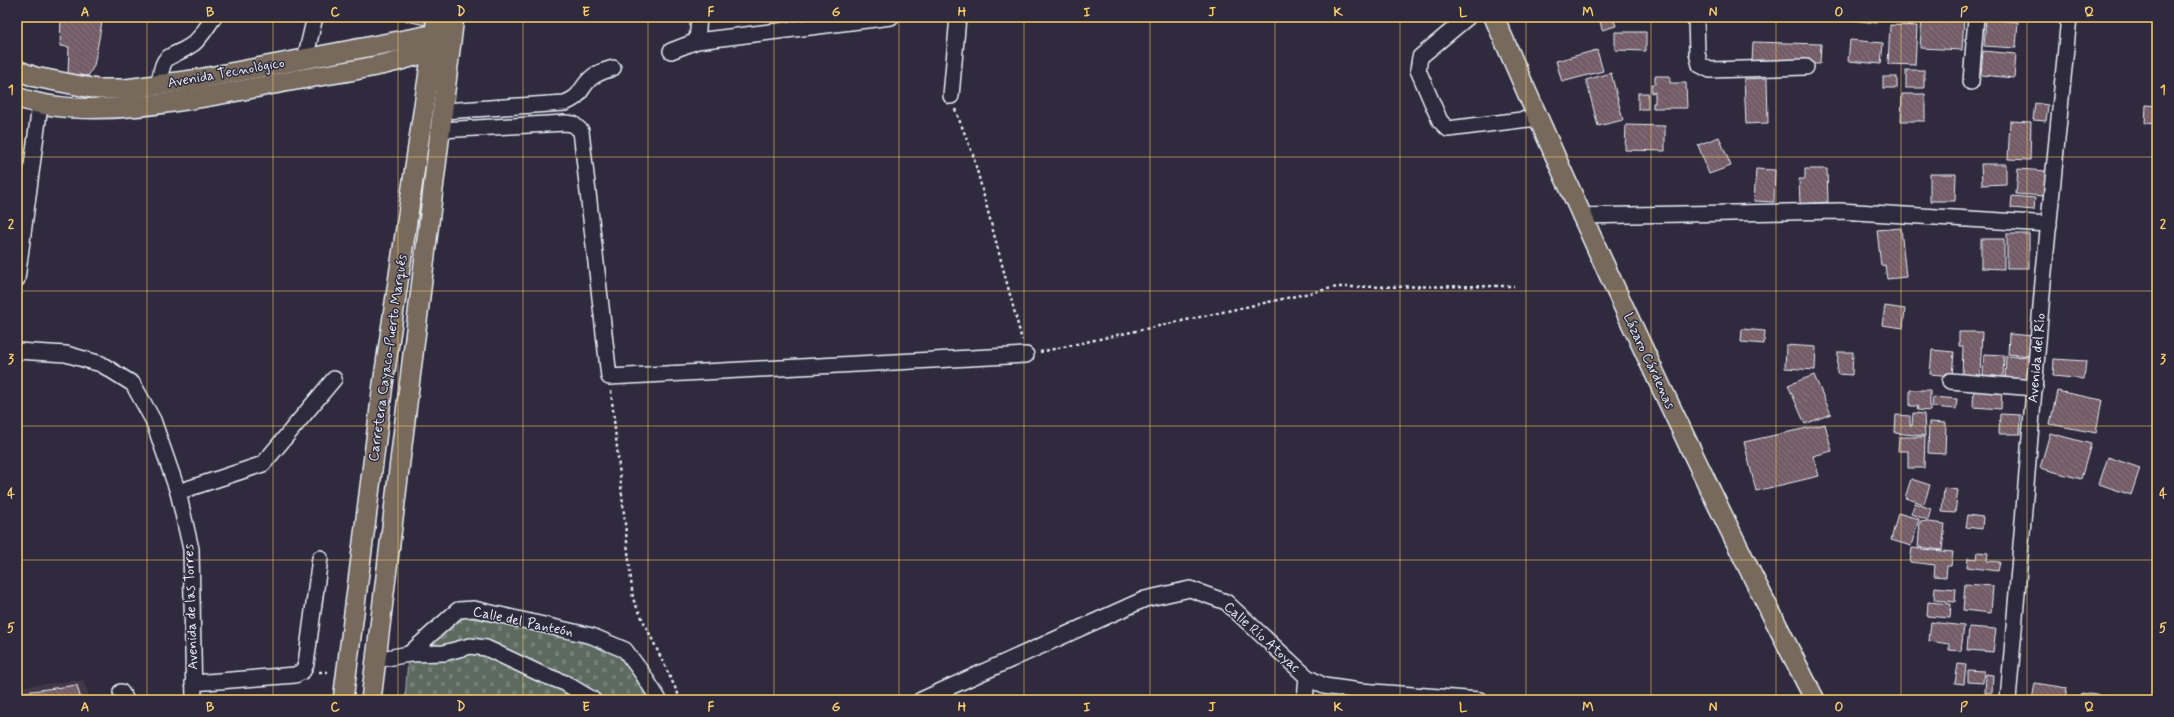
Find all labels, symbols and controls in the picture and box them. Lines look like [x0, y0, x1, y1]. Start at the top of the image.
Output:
text: A [81, 4, 89, 21]
text: B [206, 4, 215, 21]
text: C [330, 4, 340, 21]
text: D [457, 4, 466, 21]
text: E [582, 4, 590, 21]
text: F [708, 4, 715, 21]
text: G [832, 4, 841, 21]
text: H [958, 4, 967, 21]
text: I [1084, 4, 1091, 21]
text: J [1208, 4, 1216, 21]
text: K [1333, 4, 1343, 21]
text: L [1459, 4, 1468, 21]
text: M [1582, 4, 1594, 21]
text: N [1709, 4, 1718, 21]
text: O [1835, 4, 1844, 21]
text: P [1960, 4, 1968, 21]
text: Q [2084, 4, 2094, 21]
street label: Avenida Tecnológico [166, 54, 286, 92]
text: 1 [8, 82, 14, 99]
text: 1 [2160, 82, 2166, 99]
text: 2 [8, 216, 15, 233]
text: 2 [2160, 216, 2167, 233]
street label: Carretera Cayaco-Puerto Marqués [365, 253, 411, 463]
street label: Lázaro Cárdenas [1619, 310, 1679, 412]
street label: Avenida del Río [2024, 312, 2050, 404]
text: 3 [8, 351, 14, 368]
text: 3 [2160, 351, 2166, 368]
text: 4 [7, 486, 15, 503]
text: 4 [2159, 486, 2167, 503]
street label: Avenida de las Torres [180, 544, 202, 670]
street label: Calle Río Atoyac [1220, 598, 1305, 677]
street label: Calle del Panteón [471, 603, 575, 641]
text: 5 [7, 620, 15, 637]
text: 5 [2159, 620, 2167, 637]
text: A [81, 699, 89, 716]
text: B [206, 699, 215, 716]
text: C [330, 699, 340, 716]
text: D [457, 699, 466, 716]
text: E [582, 699, 590, 716]
text: F [708, 699, 715, 716]
text: G [832, 699, 841, 716]
text: H [958, 699, 967, 716]
text: I [1084, 699, 1091, 716]
text: J [1208, 699, 1216, 716]
text: K [1333, 699, 1343, 716]
text: L [1459, 699, 1468, 716]
text: M [1582, 699, 1594, 716]
text: N [1709, 699, 1718, 716]
text: O [1835, 699, 1844, 716]
text: P [1960, 699, 1968, 716]
text: Q [2084, 699, 2094, 716]

